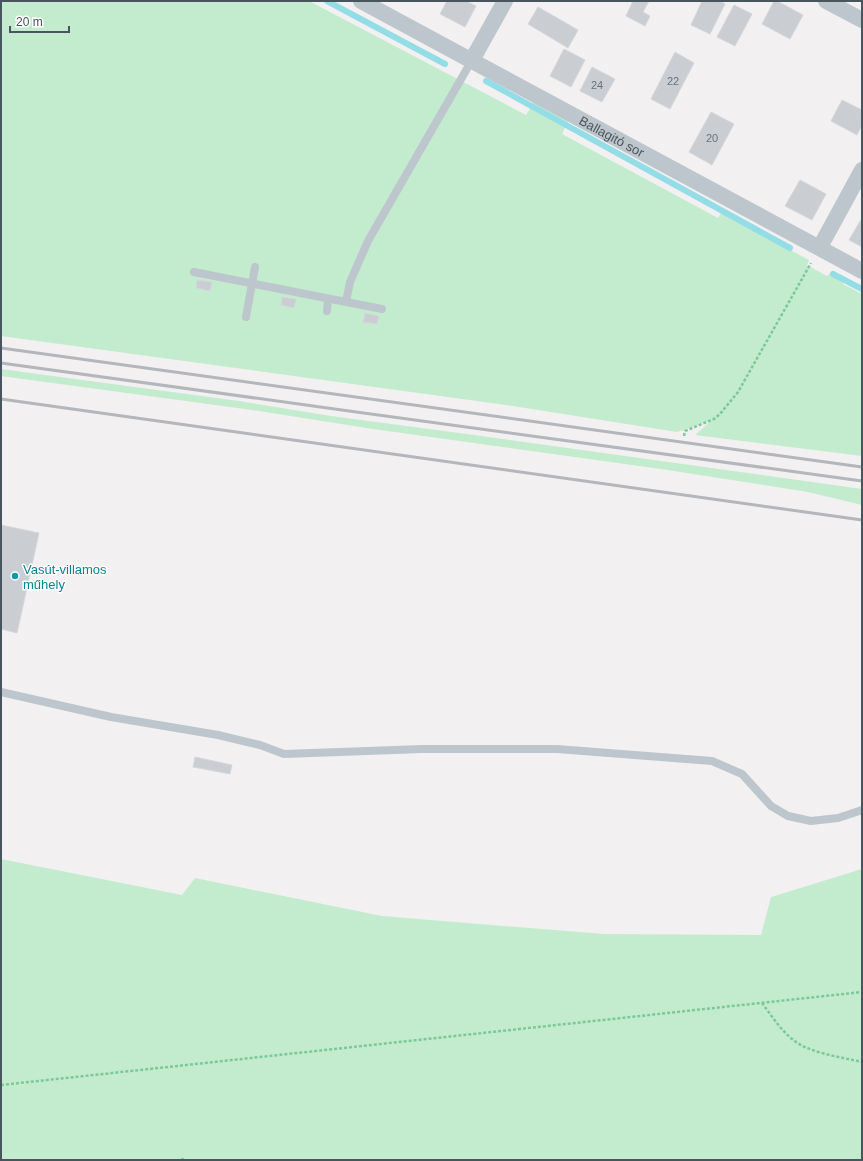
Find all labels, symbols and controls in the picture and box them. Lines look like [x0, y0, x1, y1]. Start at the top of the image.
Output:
scale bar [10, 8, 69, 34]
text: 20 m [16, 15, 43, 29]
house number: 22 [667, 75, 679, 87]
house number: 24 [591, 79, 603, 91]
street label: Ballagitó sor [577, 113, 647, 161]
house number: 20 [706, 132, 718, 144]
place label: Vasút-villamos műhely [23, 562, 107, 592]
marker: Vasút-villamos műhely [10, 571, 20, 581]

